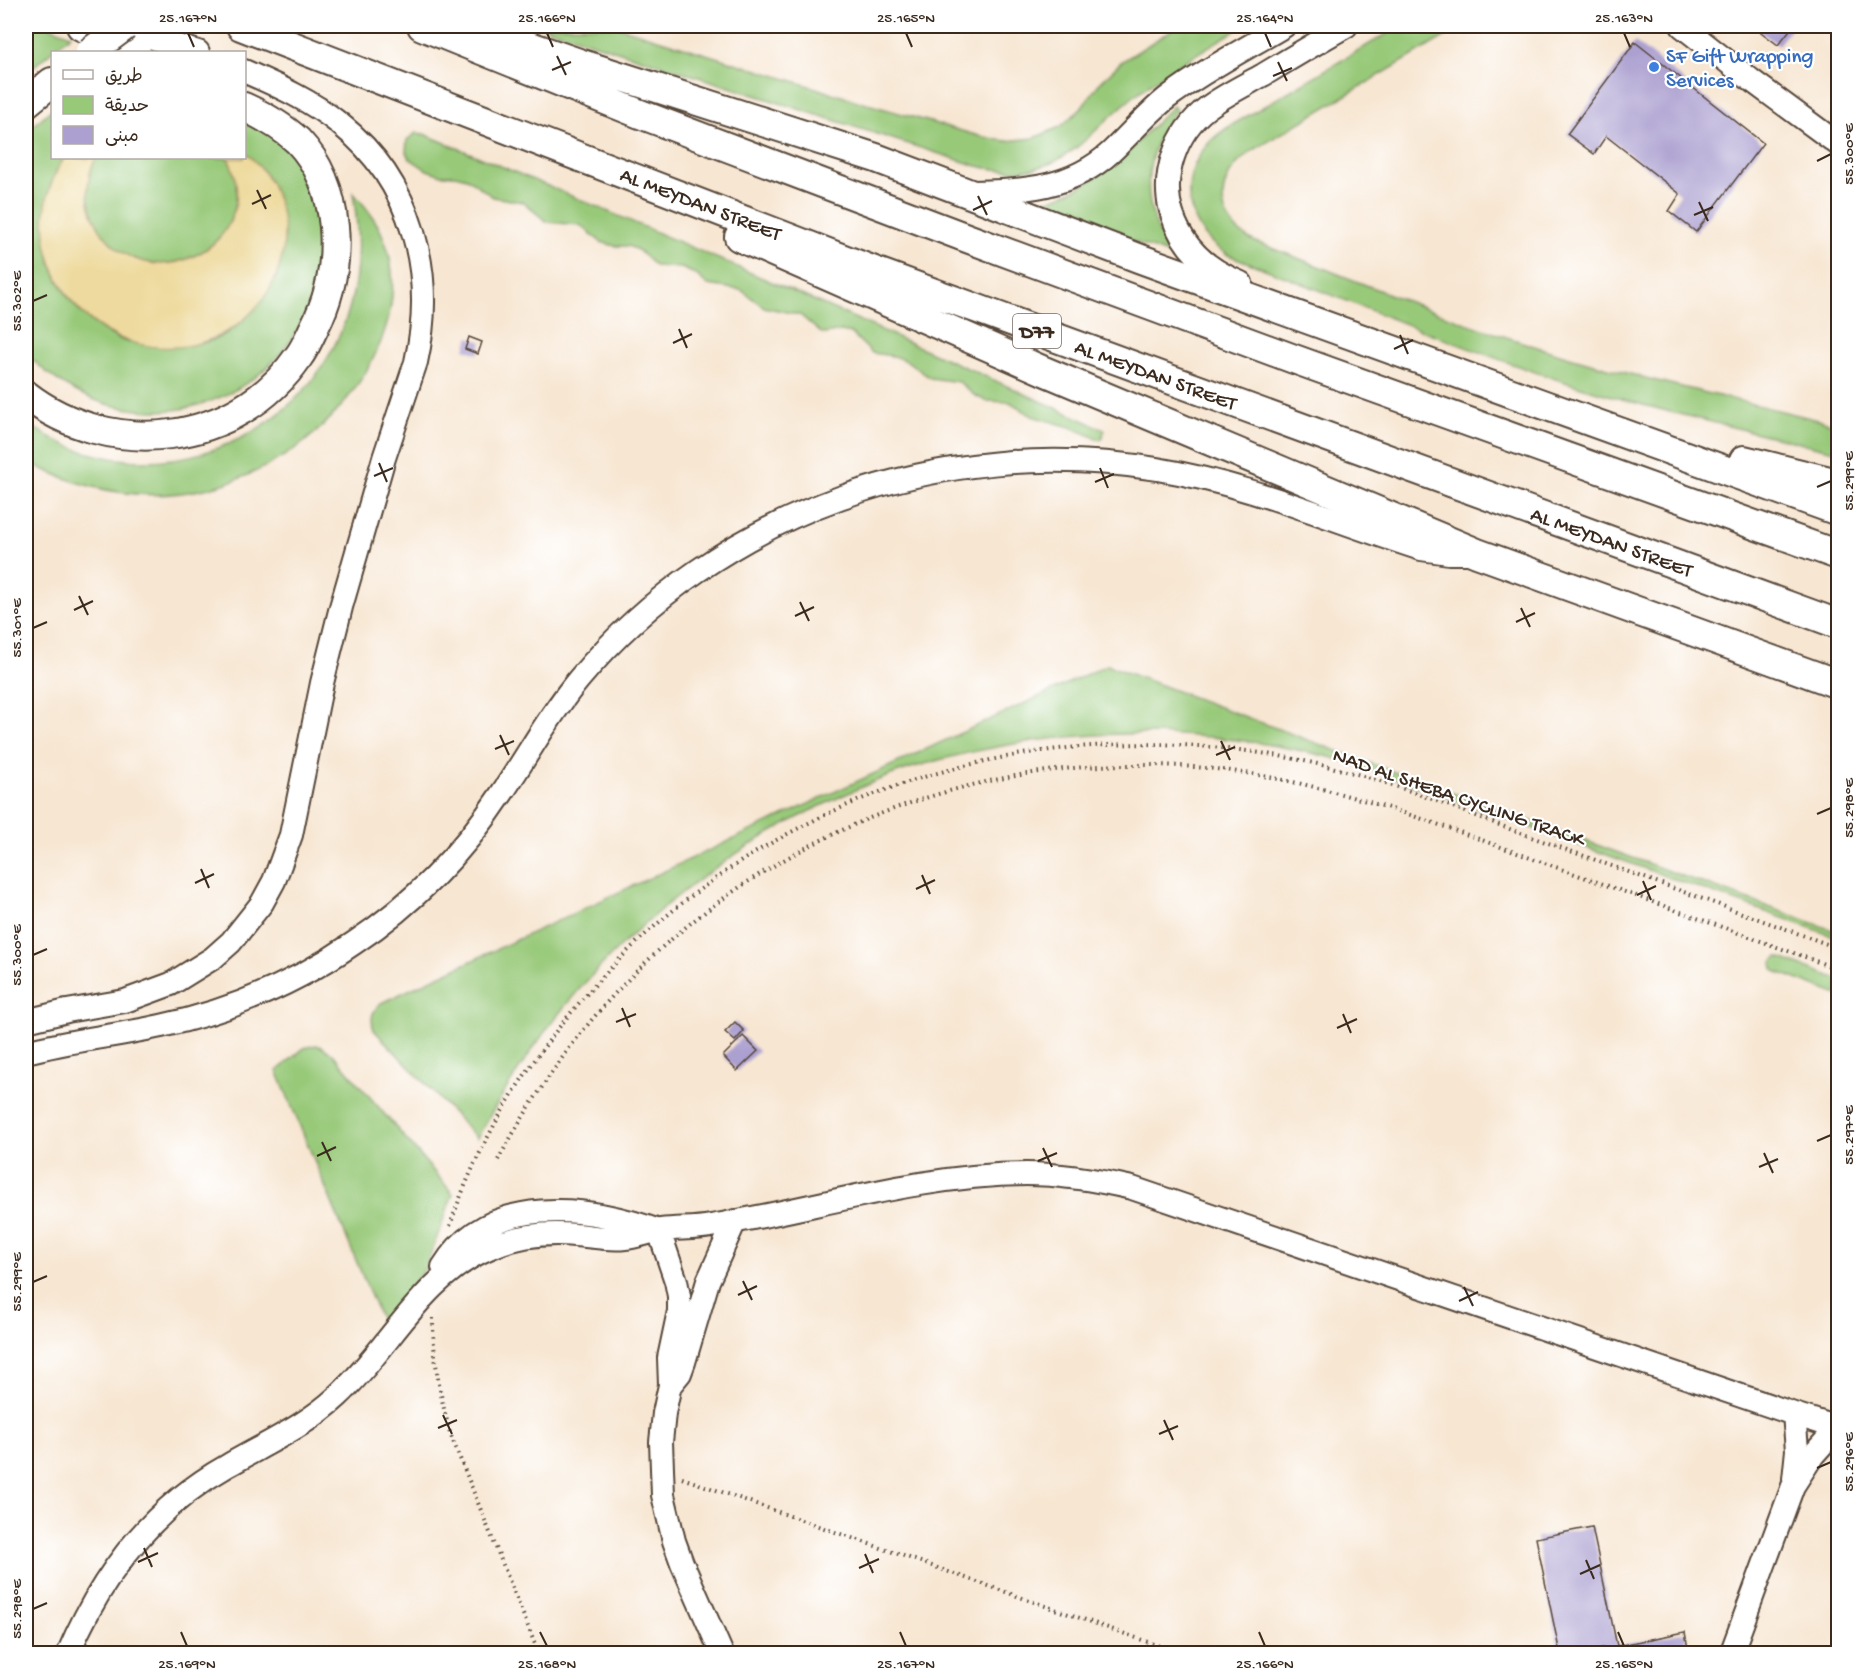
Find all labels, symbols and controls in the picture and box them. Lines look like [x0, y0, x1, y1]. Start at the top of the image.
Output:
text: 25.167°N [159, 10, 217, 28]
text: 25.166°N [518, 10, 576, 28]
text: 25.165°N [877, 10, 935, 28]
text: 25.164°N [1236, 10, 1294, 28]
text: 25.163°N [1595, 10, 1653, 28]
place label: SF Gift Wrapping Services [1666, 46, 1813, 95]
legend [51, 51, 246, 159]
marker: SF Gift Wrapping Services [1647, 60, 1661, 74]
text: طريق [105, 67, 143, 88]
text: حديقة [105, 97, 149, 118]
text: 55.300°E [1841, 123, 1859, 185]
text: مبنى [105, 127, 139, 148]
street label: AL MEYDAN STREET [616, 164, 785, 249]
text: 55.302°E [9, 270, 27, 331]
road number: D77 [1013, 314, 1061, 348]
street label: AL MEYDAN STREET [1071, 336, 1240, 418]
text: 55.299°E [1841, 451, 1859, 510]
street label: AL MEYDAN STREET [1527, 503, 1696, 585]
text: 55.301°E [9, 598, 27, 657]
street label: NAD AL SHEBA CYCLING TRACK [1329, 744, 1589, 855]
text: 55.298°E [1841, 778, 1859, 838]
text: 55.300°E [9, 924, 27, 986]
text: 55.297°E [1841, 1105, 1859, 1165]
text: 55.299°E [9, 1252, 27, 1311]
text: 55.296°E [1841, 1432, 1859, 1492]
text: 55.298°E [9, 1579, 27, 1639]
text: 25.169°N [158, 1656, 216, 1674]
text: 25.168°N [518, 1656, 576, 1674]
text: 25.167°N [877, 1656, 935, 1674]
text: 25.166°N [1236, 1656, 1294, 1674]
text: 25.165°N [1595, 1656, 1653, 1674]

